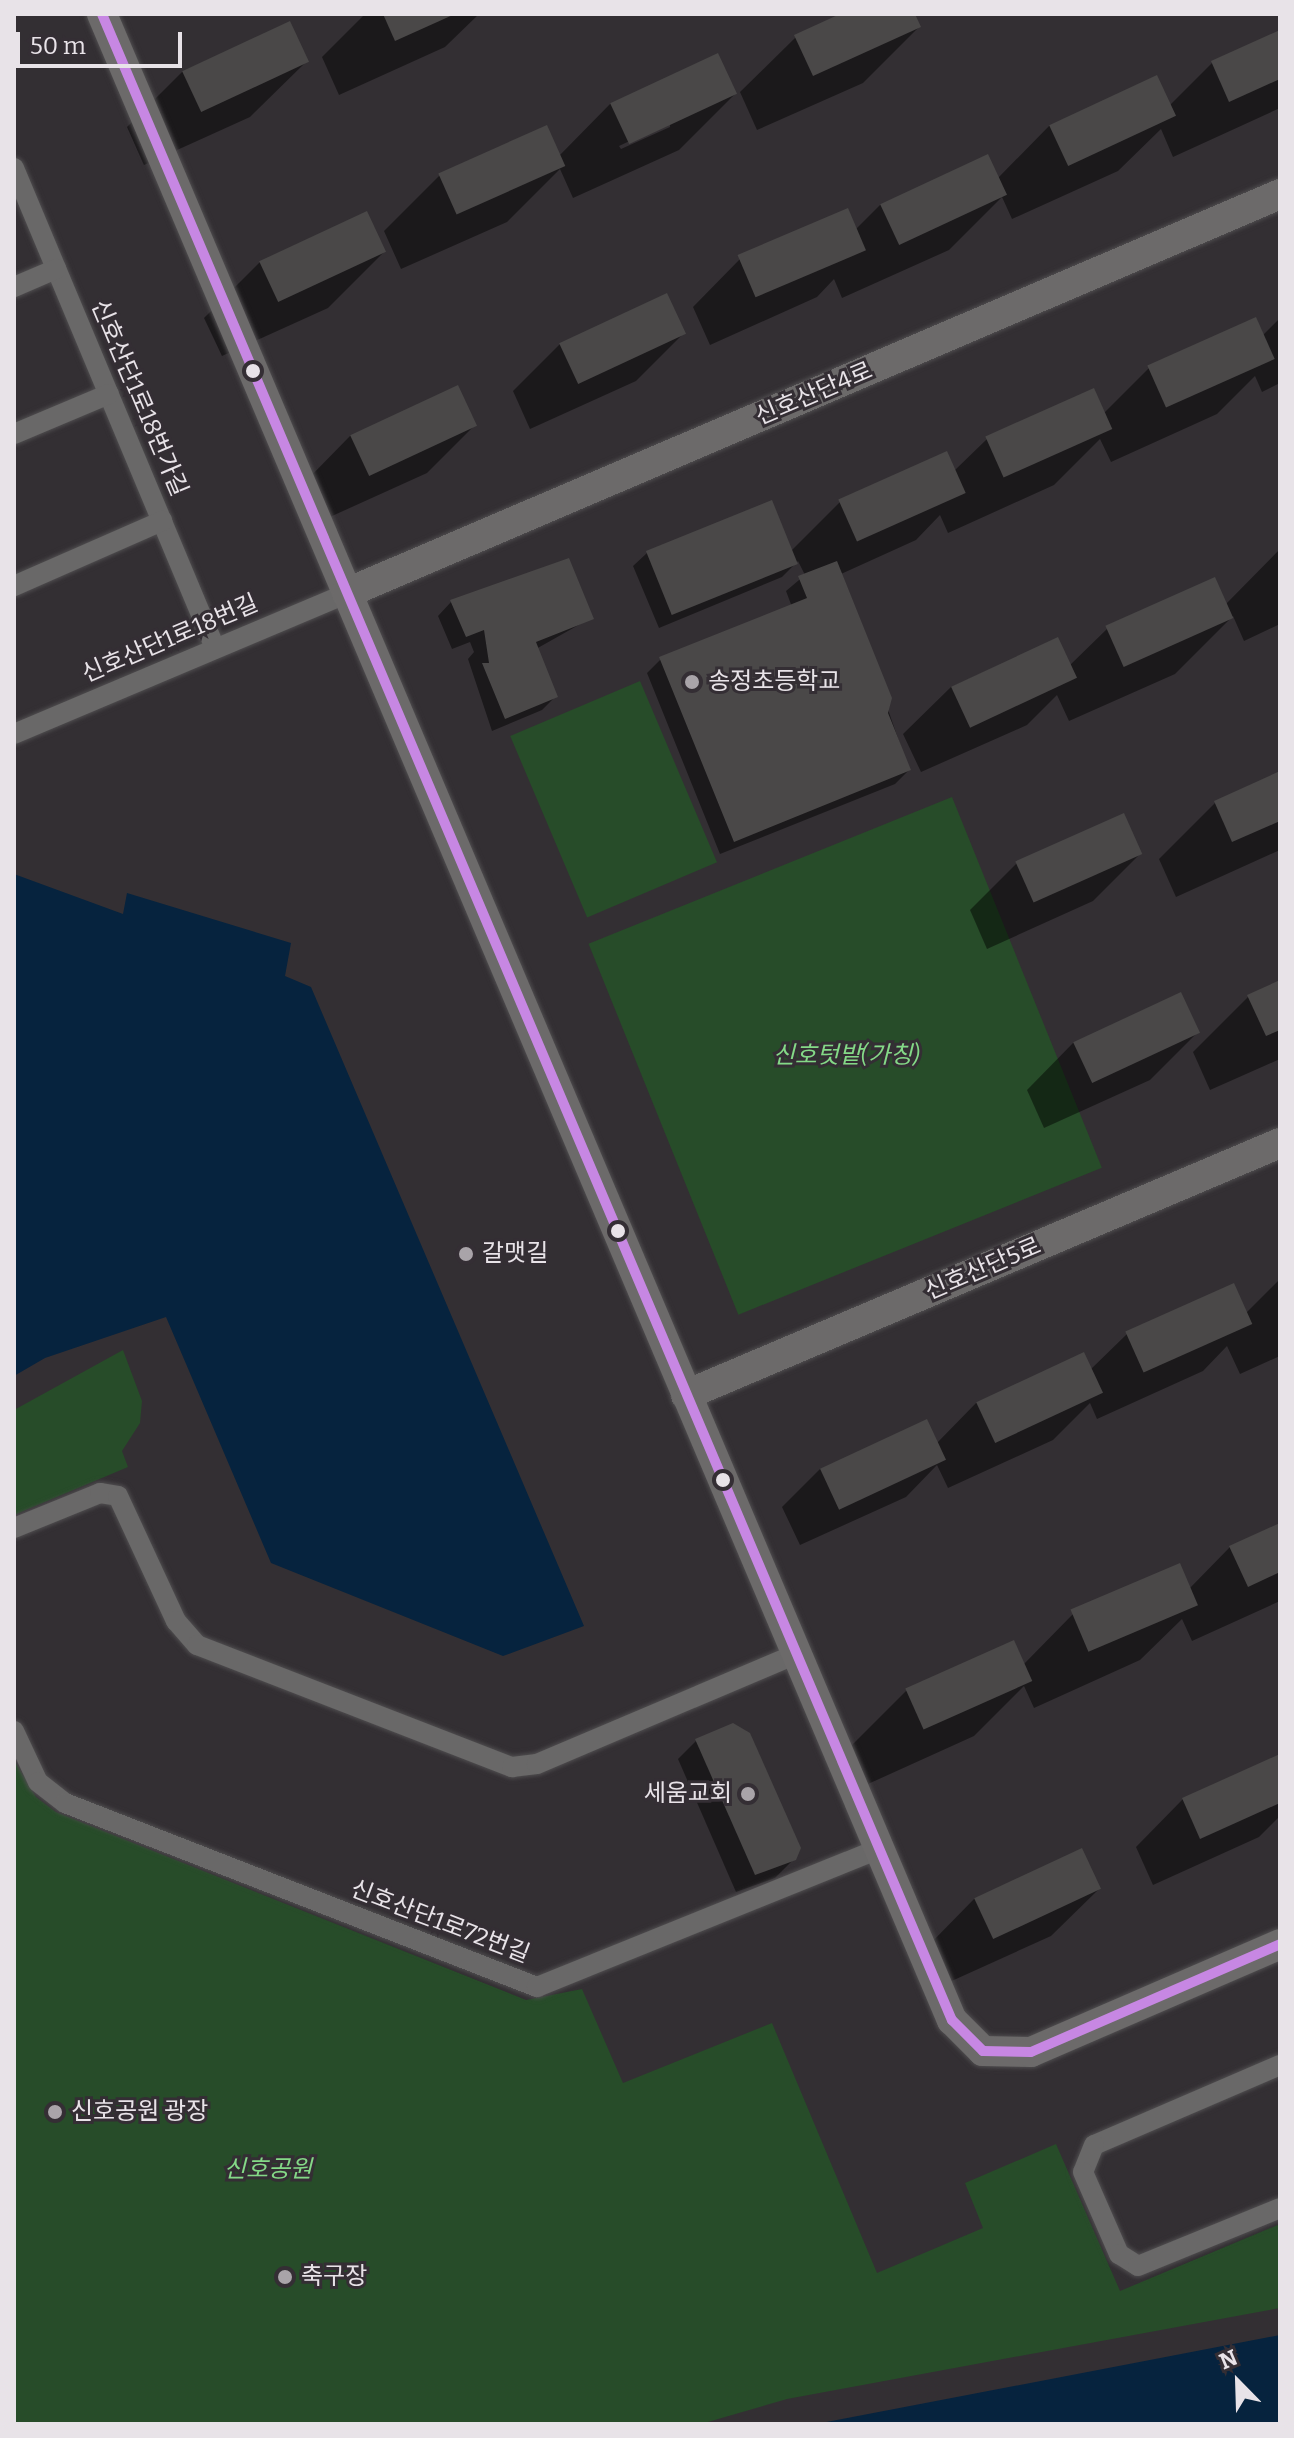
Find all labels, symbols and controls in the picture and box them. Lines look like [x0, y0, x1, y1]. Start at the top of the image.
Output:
scale bar [20, 16, 186, 66]
text: 50 m [30, 32, 86, 60]
street label: 신호산단1로18번가길 [85, 295, 193, 501]
street label: 신호산단4로 [751, 356, 877, 432]
unlabelled marker [245, 363, 261, 379]
street label: 신호산단1로18번길 [78, 589, 262, 689]
place label: 송정초등학교 [708, 668, 840, 696]
marker: 송정초등학교 [683, 673, 701, 691]
park label: 신호텃밭(가칭) [773, 1042, 919, 1070]
unlabelled marker [610, 1223, 626, 1239]
street label: 신호산단5로 [921, 1232, 1045, 1306]
place label: 갈맷길 [482, 1240, 548, 1268]
marker: 갈맷길 [457, 1245, 475, 1263]
unlabelled marker [715, 1472, 731, 1488]
place label: 세움교회 [644, 1780, 732, 1808]
marker: 세움교회 [739, 1785, 757, 1803]
street label: 신호산단1로72번길 [347, 1875, 533, 1969]
place label: 신호공원 광장 [71, 2098, 208, 2126]
marker: 신호공원 광장 [46, 2103, 64, 2121]
park label: 신호공원 [224, 2156, 312, 2184]
place label: 축구장 [301, 2263, 367, 2291]
marker: 축구장 [276, 2268, 294, 2286]
north arrow [1198, 2342, 1278, 2422]
text: N [1215, 2344, 1242, 2375]

